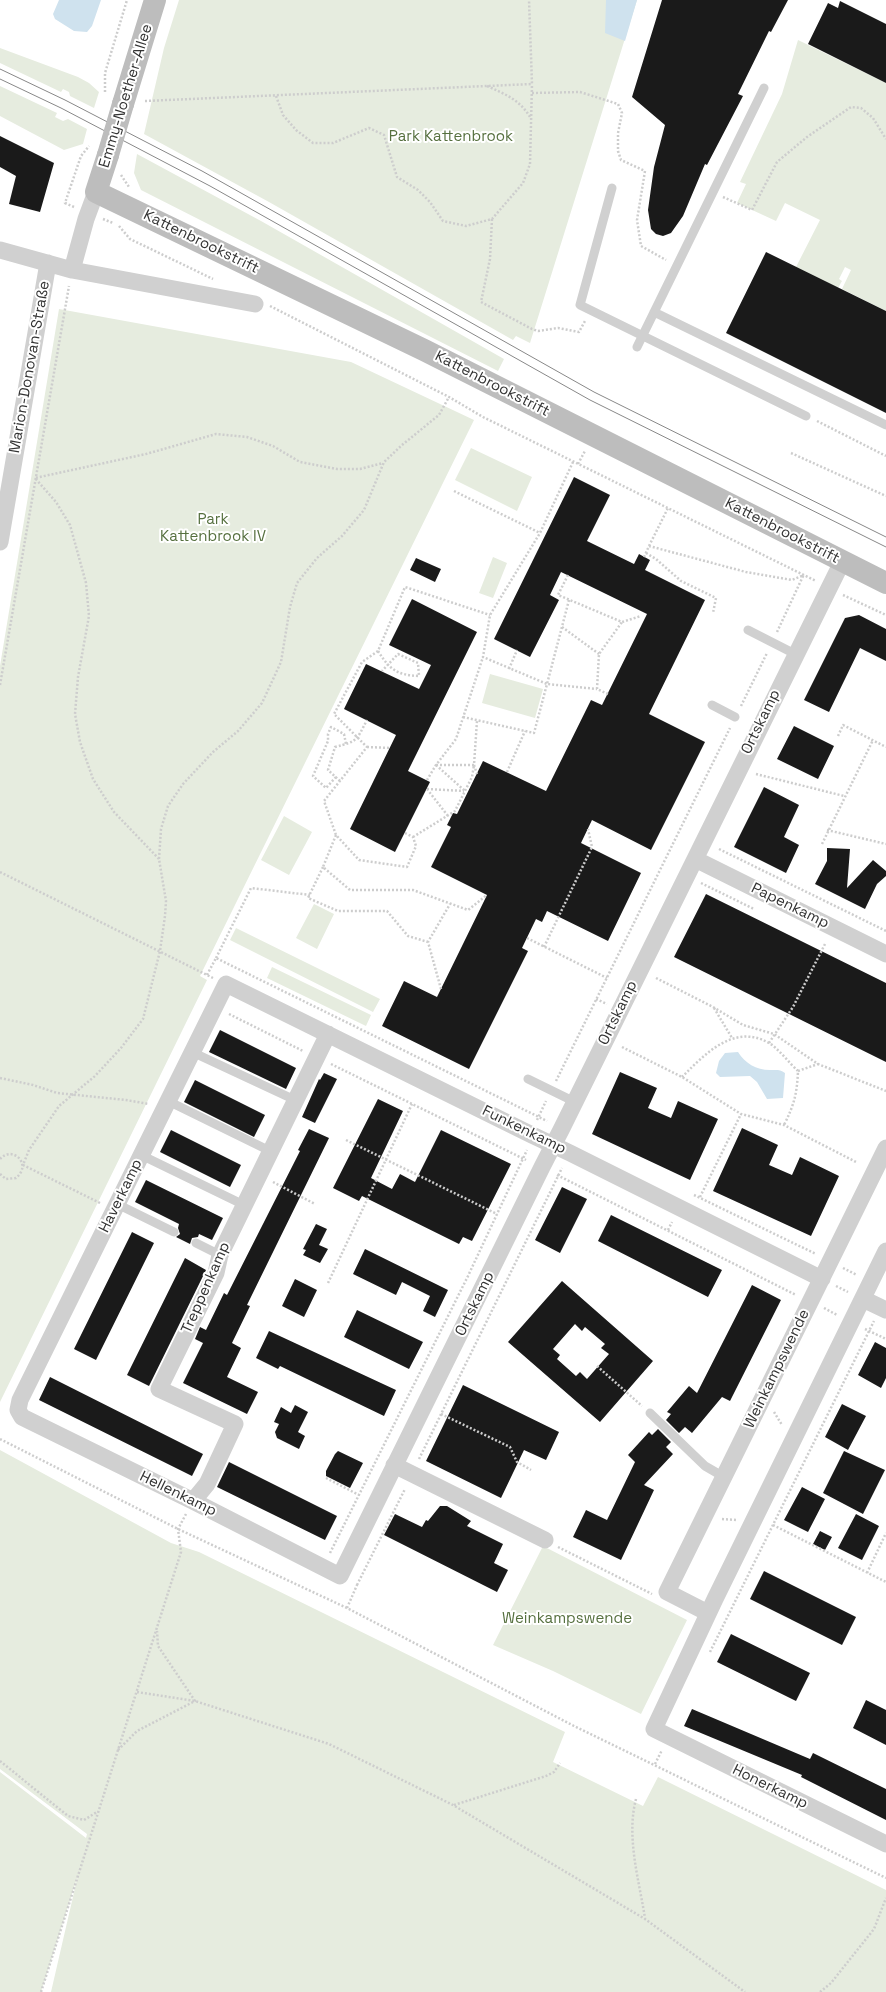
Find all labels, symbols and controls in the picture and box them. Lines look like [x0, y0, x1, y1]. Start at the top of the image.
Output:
street label: Emmy-Noether-Allee [96, 22, 156, 170]
park label: Park Kattenbrook [389, 128, 513, 146]
street label: Kattenbrookstrift [140, 206, 262, 278]
street label: Marion-Donovan-Straße [6, 280, 54, 454]
street label: Kattenbrookstrift [432, 347, 552, 421]
street label: Kattenbrookstrift [722, 494, 842, 568]
park label: Park Kattenbrook IV [160, 511, 266, 546]
street label: Ortskamp [738, 687, 784, 757]
street label: Papenkamp [748, 879, 832, 933]
street label: Ortskamp [595, 978, 641, 1048]
street label: Funkenkamp [479, 1102, 569, 1158]
street label: Haverkamp [95, 1156, 147, 1236]
street label: Treppenkamp [178, 1239, 234, 1337]
street label: Ortskamp [452, 1269, 498, 1339]
street label: Weinkampswende [740, 1307, 814, 1431]
street label: Hellenkamp [137, 1468, 219, 1520]
park label: Weinkampswende [502, 1610, 632, 1628]
street label: Honerkamp [729, 1761, 811, 1813]

